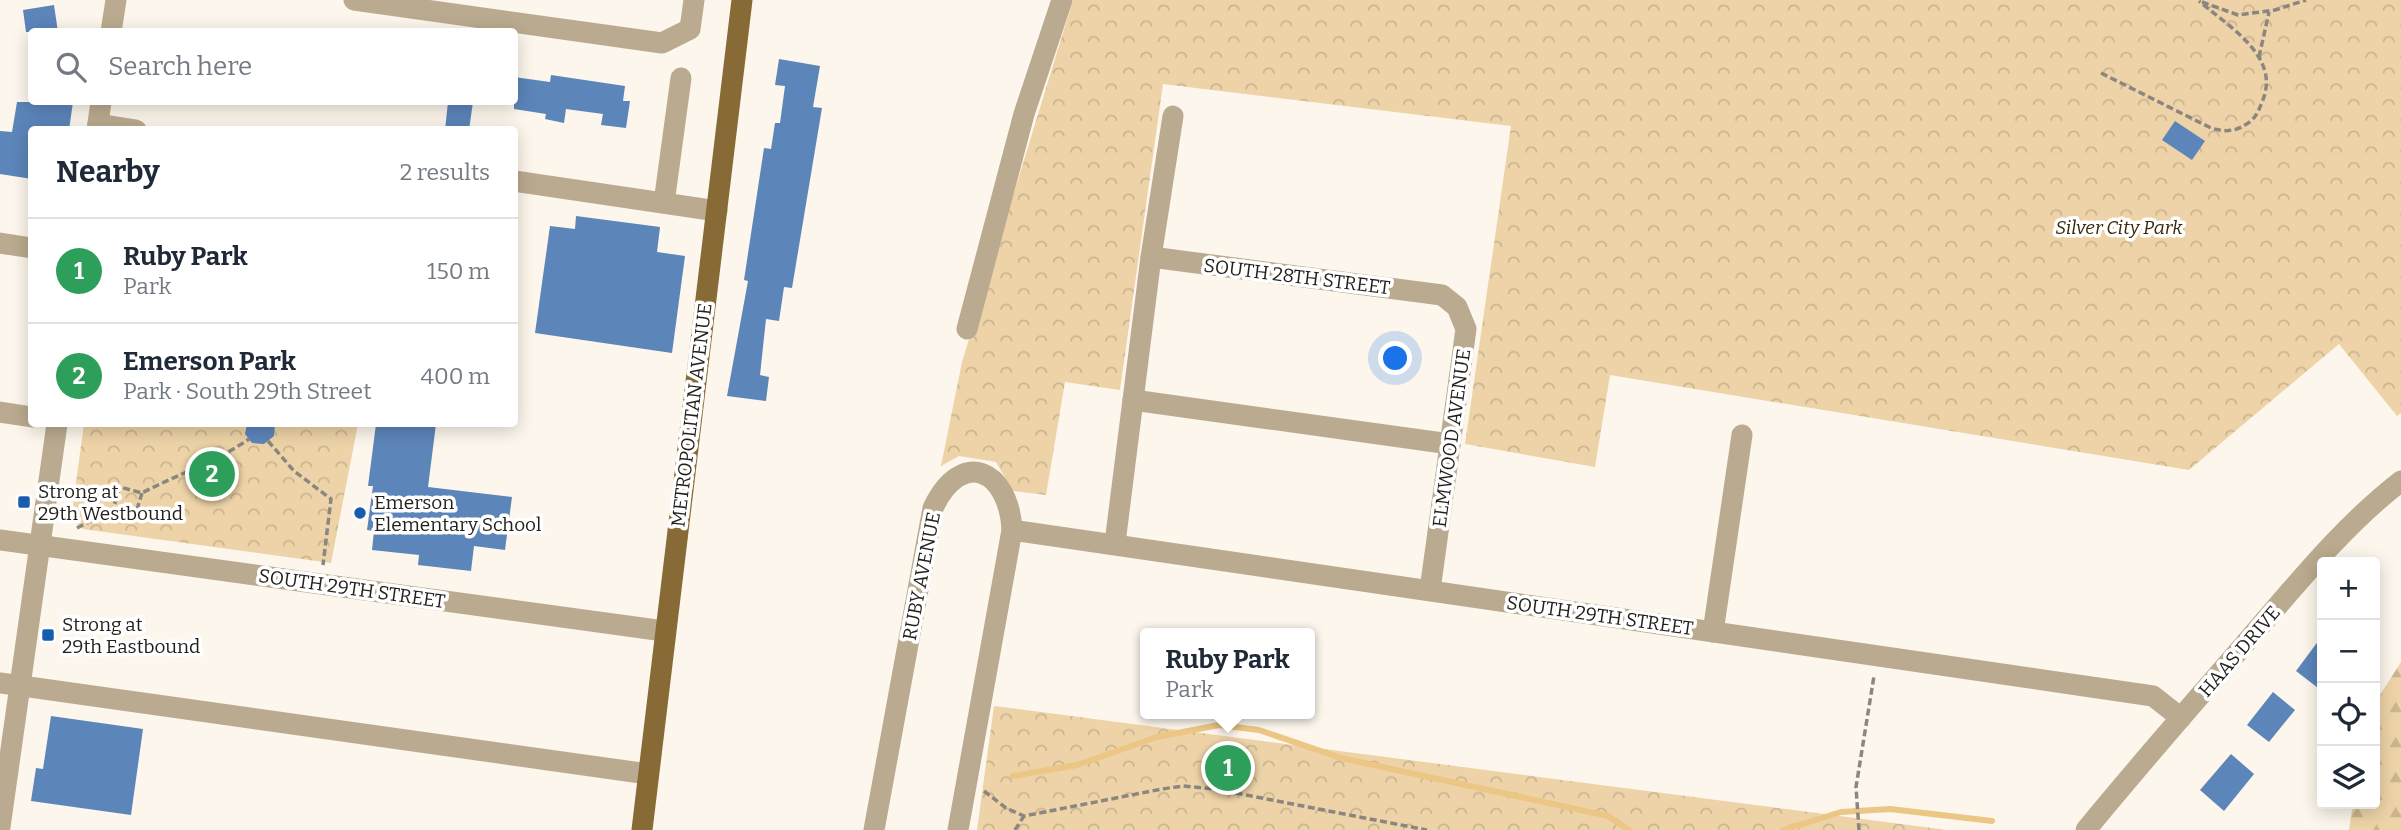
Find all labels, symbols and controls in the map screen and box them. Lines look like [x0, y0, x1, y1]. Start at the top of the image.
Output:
search box [28, 28, 518, 105]
icon: search [52, 48, 90, 86]
text: Search here [108, 51, 252, 82]
text: Nearby [56, 154, 160, 190]
text: 2 results [400, 158, 490, 186]
park label: Silver City Park [2055, 216, 2183, 239]
text: Ruby Park [123, 241, 248, 272]
street label: SOUTH 28TH STREET [1202, 254, 1392, 299]
text: 1 [74, 257, 84, 285]
text: 150 m [427, 257, 490, 285]
text: Park [123, 272, 172, 300]
street label: METROPOLITAN AVENUE [666, 302, 717, 528]
your location [1378, 341, 1412, 375]
text: Emerson Park [123, 346, 296, 377]
street label: ELMWOOD AVENUE [1428, 347, 1475, 529]
text: 2 [73, 362, 85, 390]
text: 400 m [421, 362, 490, 390]
text: Park · South 29th Street [123, 377, 371, 405]
pin: 2 [189, 448, 235, 500]
place label: Strong at 29th Westbound [38, 480, 183, 525]
place label: Emerson Elementary School [374, 491, 541, 536]
marker: Strong at 29th Westbound [16, 494, 32, 510]
marker: Emerson Elementary School [352, 505, 368, 521]
street label: RUBY AVENUE [898, 510, 945, 642]
map controls [2317, 557, 2380, 809]
button: + [2317, 557, 2380, 620]
street label: SOUTH 29TH STREET [257, 564, 447, 613]
street label: SOUTH 29TH STREET [1505, 591, 1695, 640]
street label: HAAS DRIVE [2194, 601, 2285, 702]
place label: Strong at 29th Eastbound [62, 613, 200, 658]
button: − [2317, 620, 2380, 683]
marker: Strong at 29th Eastbound [40, 627, 56, 643]
popup [1140, 628, 1315, 719]
text: Ruby Park [1165, 644, 1290, 675]
text: Park [1165, 675, 1214, 703]
button: locate [2317, 683, 2380, 746]
pin: 1 [1205, 742, 1251, 794]
button: layers [2317, 746, 2380, 809]

